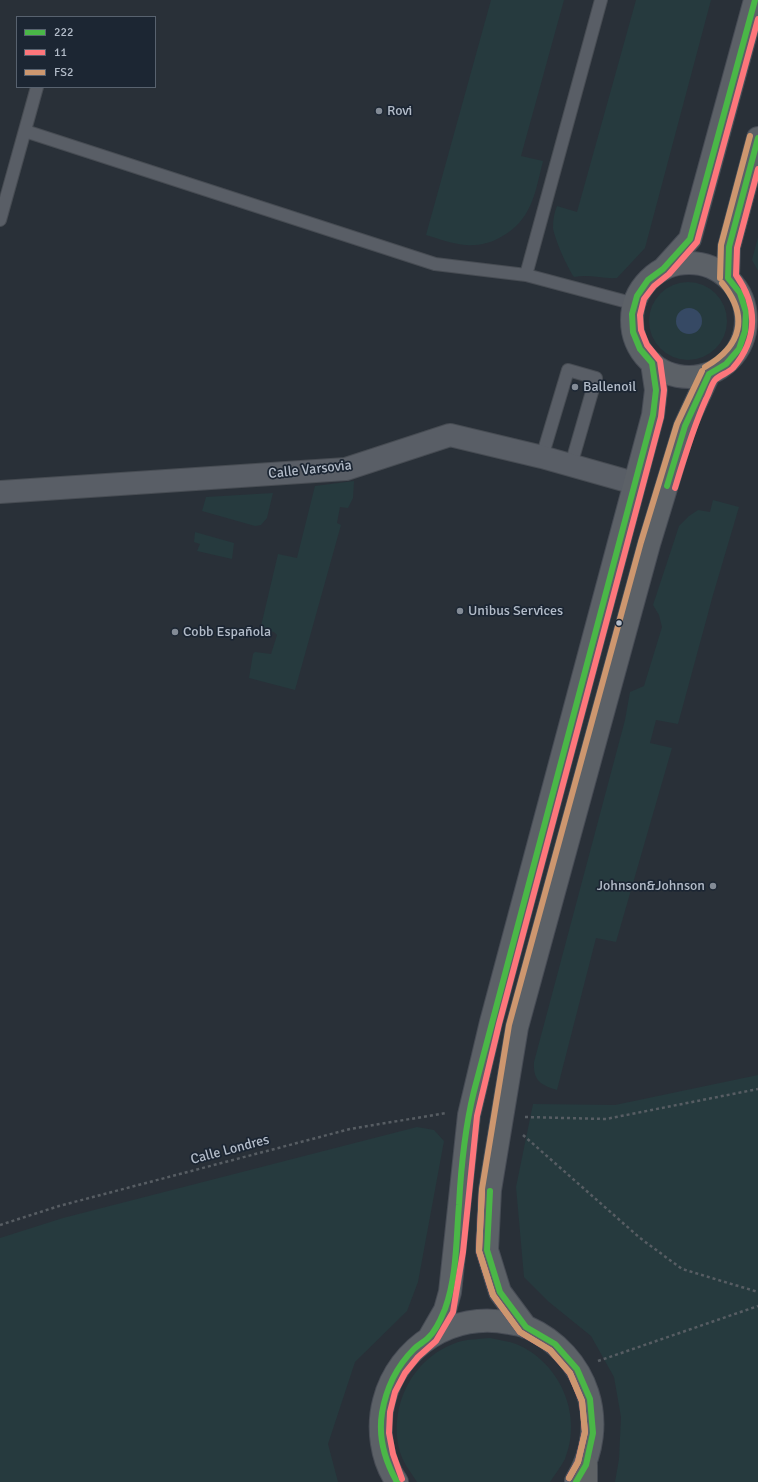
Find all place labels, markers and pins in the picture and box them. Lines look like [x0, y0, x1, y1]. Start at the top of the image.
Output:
place label: Rovi [387, 103, 412, 119]
marker: Rovi [374, 106, 384, 116]
place label: Ballenoil [583, 379, 636, 395]
marker: Ballenoil [570, 382, 580, 392]
place label: Unibus Services [468, 603, 563, 619]
marker: Unibus Services [455, 606, 465, 616]
unlabelled marker [614, 618, 624, 628]
place label: Cobb Española [183, 624, 271, 640]
marker: Cobb Española [170, 627, 180, 637]
place label: Johnson&Johnson [597, 878, 705, 894]
marker: Johnson&Johnson [708, 881, 718, 891]

